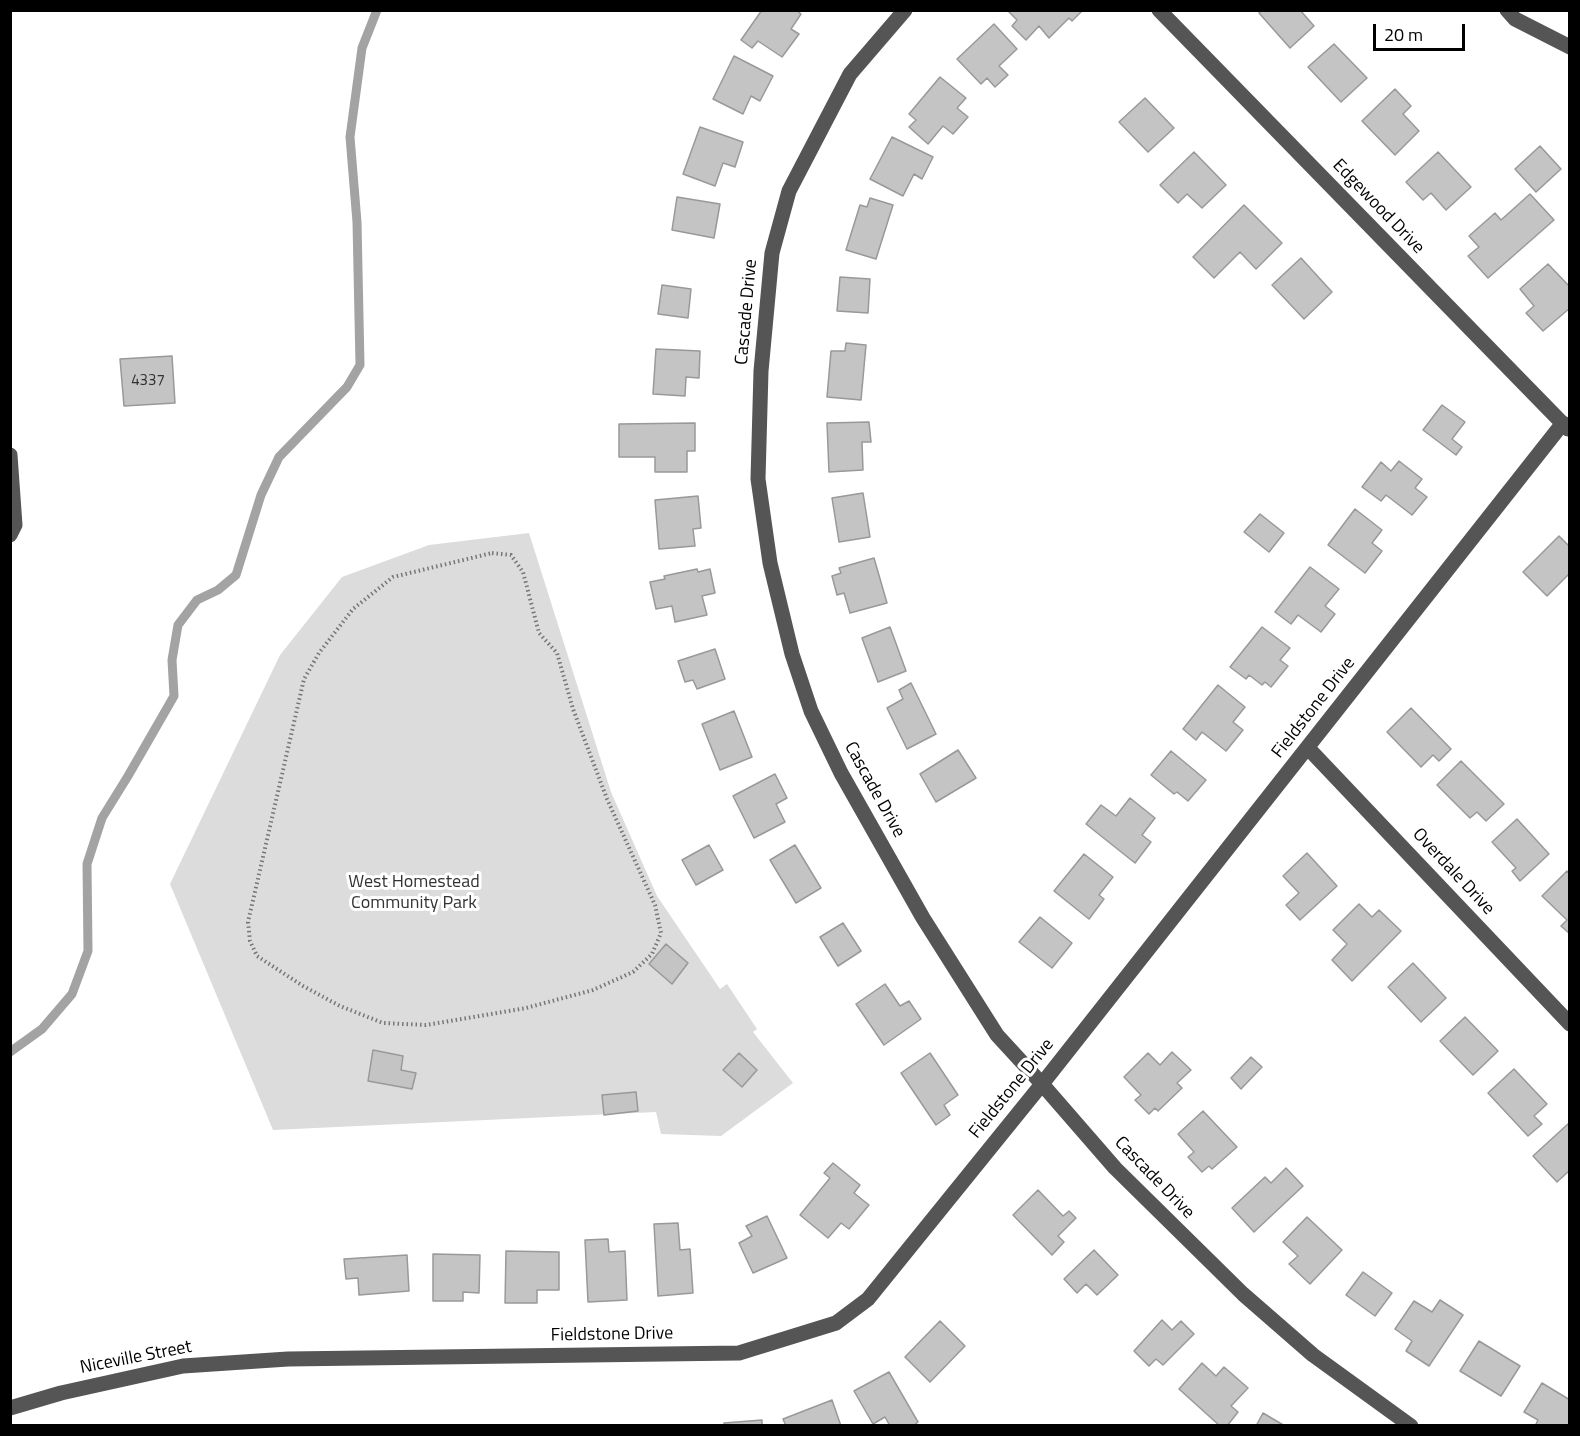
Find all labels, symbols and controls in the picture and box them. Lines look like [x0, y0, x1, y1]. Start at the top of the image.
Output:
scale bar [1376, 12, 1468, 50]
text: 20 m [1384, 21, 1423, 48]
street label: Edgewood Drive [1327, 155, 1429, 259]
street label: Cascade Drive [732, 258, 762, 366]
house number: 4337 [131, 372, 165, 390]
street label: Fieldstone Drive [1268, 653, 1360, 763]
street label: Cascade Drive [839, 738, 909, 842]
street label: Overdale Drive [1407, 824, 1499, 920]
park label: West Homestead Community Park [348, 872, 480, 914]
street label: Fieldstone Drive [965, 1035, 1059, 1143]
street label: Cascade Drive [1109, 1132, 1199, 1224]
street label: Fieldstone Drive [551, 1323, 673, 1347]
street label: Niceville Street [78, 1337, 194, 1379]

